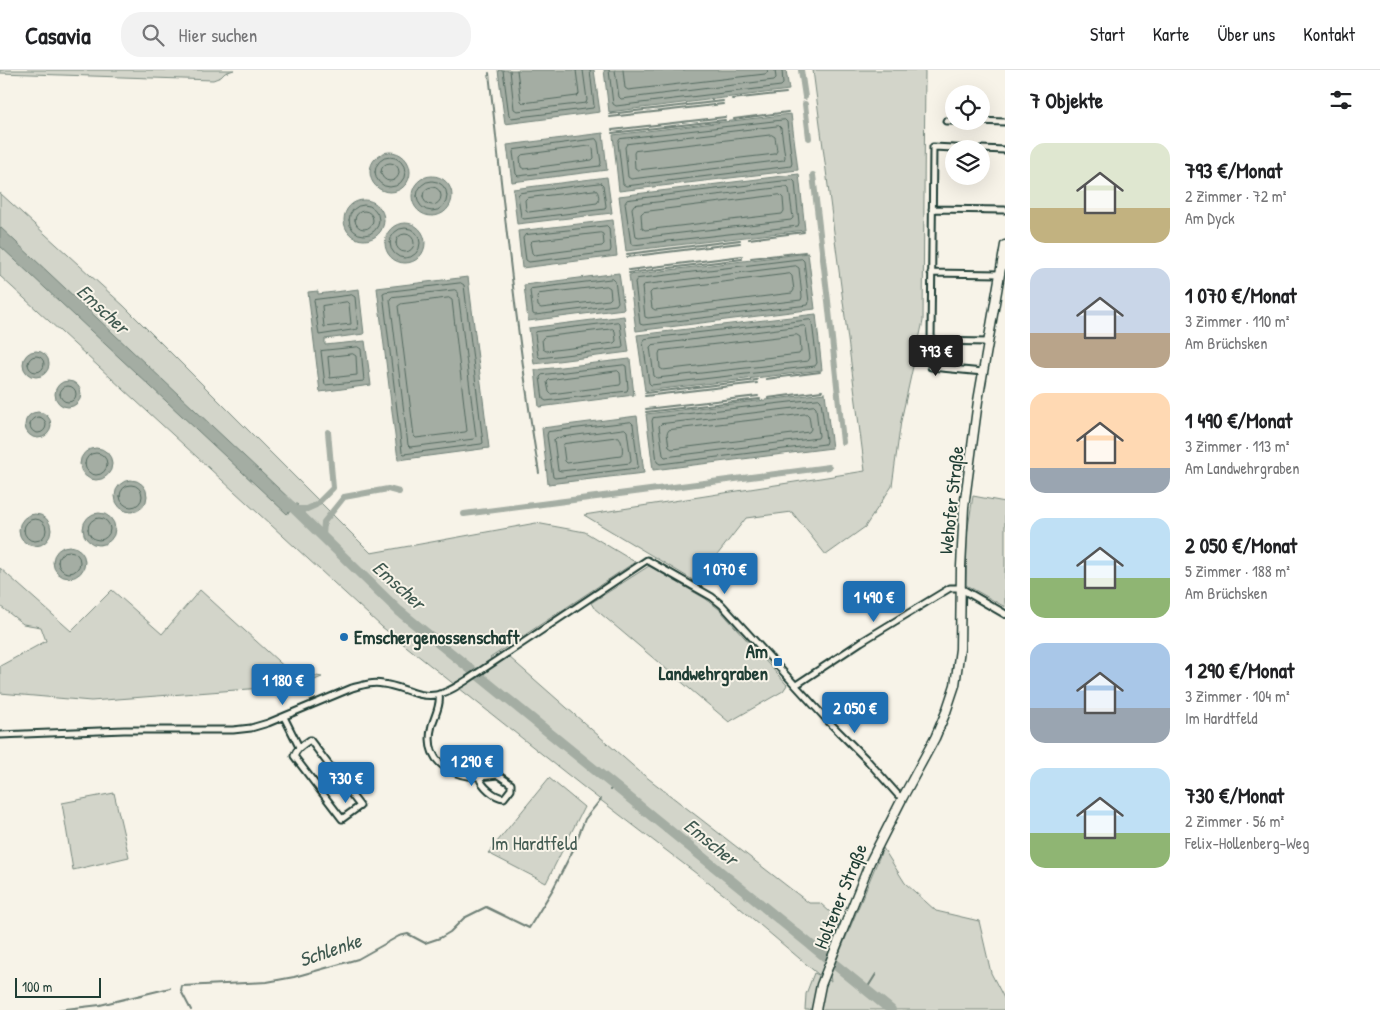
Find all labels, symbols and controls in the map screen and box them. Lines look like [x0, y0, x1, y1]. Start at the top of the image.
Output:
search box [121, 12, 471, 57]
text: Casavia [25, 19, 91, 51]
icon: search [139, 21, 167, 49]
text: Hier suchen [179, 22, 257, 48]
text: Start [1090, 22, 1125, 47]
text: Karte [1153, 22, 1189, 47]
text: Über uns [1217, 22, 1275, 47]
text: Kontakt [1303, 22, 1355, 47]
map controls [945, 85, 990, 185]
button: locate [945, 85, 990, 130]
text: 7 Objekte [1030, 86, 1103, 115]
icon: filters [1327, 86, 1355, 114]
button: layers [945, 140, 990, 185]
text: 793 €/Monat [1185, 156, 1282, 185]
icon: home [1070, 163, 1130, 223]
text: 2 Zimmer · 72 m² [1185, 185, 1286, 207]
text: Am Dyck [1185, 207, 1235, 229]
water label: Emscher [71, 278, 137, 341]
text: 1 070 €/Monat [1185, 281, 1296, 310]
icon: home [1070, 288, 1130, 348]
text: 3 Zimmer · 110 m² [1185, 310, 1289, 332]
text: Am Brüchsken [1185, 332, 1267, 354]
pin: 793 € [901, 334, 971, 377]
text: 793 € [920, 340, 952, 362]
text: 1 490 €/Monat [1185, 406, 1292, 435]
icon: home [1070, 413, 1130, 473]
text: 3 Zimmer · 113 m² [1185, 435, 1289, 457]
street label: Wehofer Straße [932, 444, 970, 555]
text: Am Landwehrgraben [1185, 457, 1299, 479]
text: 2 050 €/Monat [1185, 531, 1297, 560]
icon: home [1070, 538, 1130, 598]
pin: 1 070 € [679, 552, 771, 595]
water label: Emscher [367, 554, 433, 617]
text: 1 070 € [703, 558, 747, 580]
text: 5 Zimmer · 188 m² [1185, 560, 1290, 582]
pin: 1 490 € [828, 580, 920, 623]
text: Am Brüchsken [1185, 582, 1267, 604]
text: 1 490 € [854, 586, 894, 608]
place label: Emschergenossenschaft [354, 624, 521, 651]
marker: Emschergenossenschaft [338, 631, 350, 643]
place label: Am Landwehrgraben [659, 638, 768, 687]
marker: Am Landwehrgraben [772, 656, 784, 668]
text: 1 290 €/Monat [1185, 656, 1294, 685]
icon: home [1070, 663, 1130, 723]
pin: 1 180 € [237, 664, 329, 706]
text: 1 180 € [263, 669, 303, 691]
text: 3 Zimmer · 104 m² [1185, 685, 1290, 707]
pin: 2 050 € [809, 692, 901, 734]
text: 2 050 € [833, 697, 877, 719]
text: Im Hardtfeld [1185, 707, 1258, 729]
pin: 1 290 € [426, 744, 518, 787]
text: 1 290 € [451, 750, 493, 772]
pin: 730 € [311, 762, 381, 804]
text: 730 € [329, 767, 363, 789]
text: 730 €/Monat [1185, 781, 1284, 810]
icon: home [1070, 788, 1130, 848]
text: 2 Zimmer · 56 m² [1185, 810, 1284, 832]
water label: Emscher [679, 812, 746, 873]
park label: Im Hardtfeld [491, 830, 578, 856]
text: Felix-Hollenberg-Weg [1185, 832, 1309, 854]
street label: Holtener Straße [807, 839, 873, 952]
water label: Schlenke [295, 926, 365, 973]
scale bar [15, 975, 101, 998]
text: 100 m [22, 977, 52, 996]

